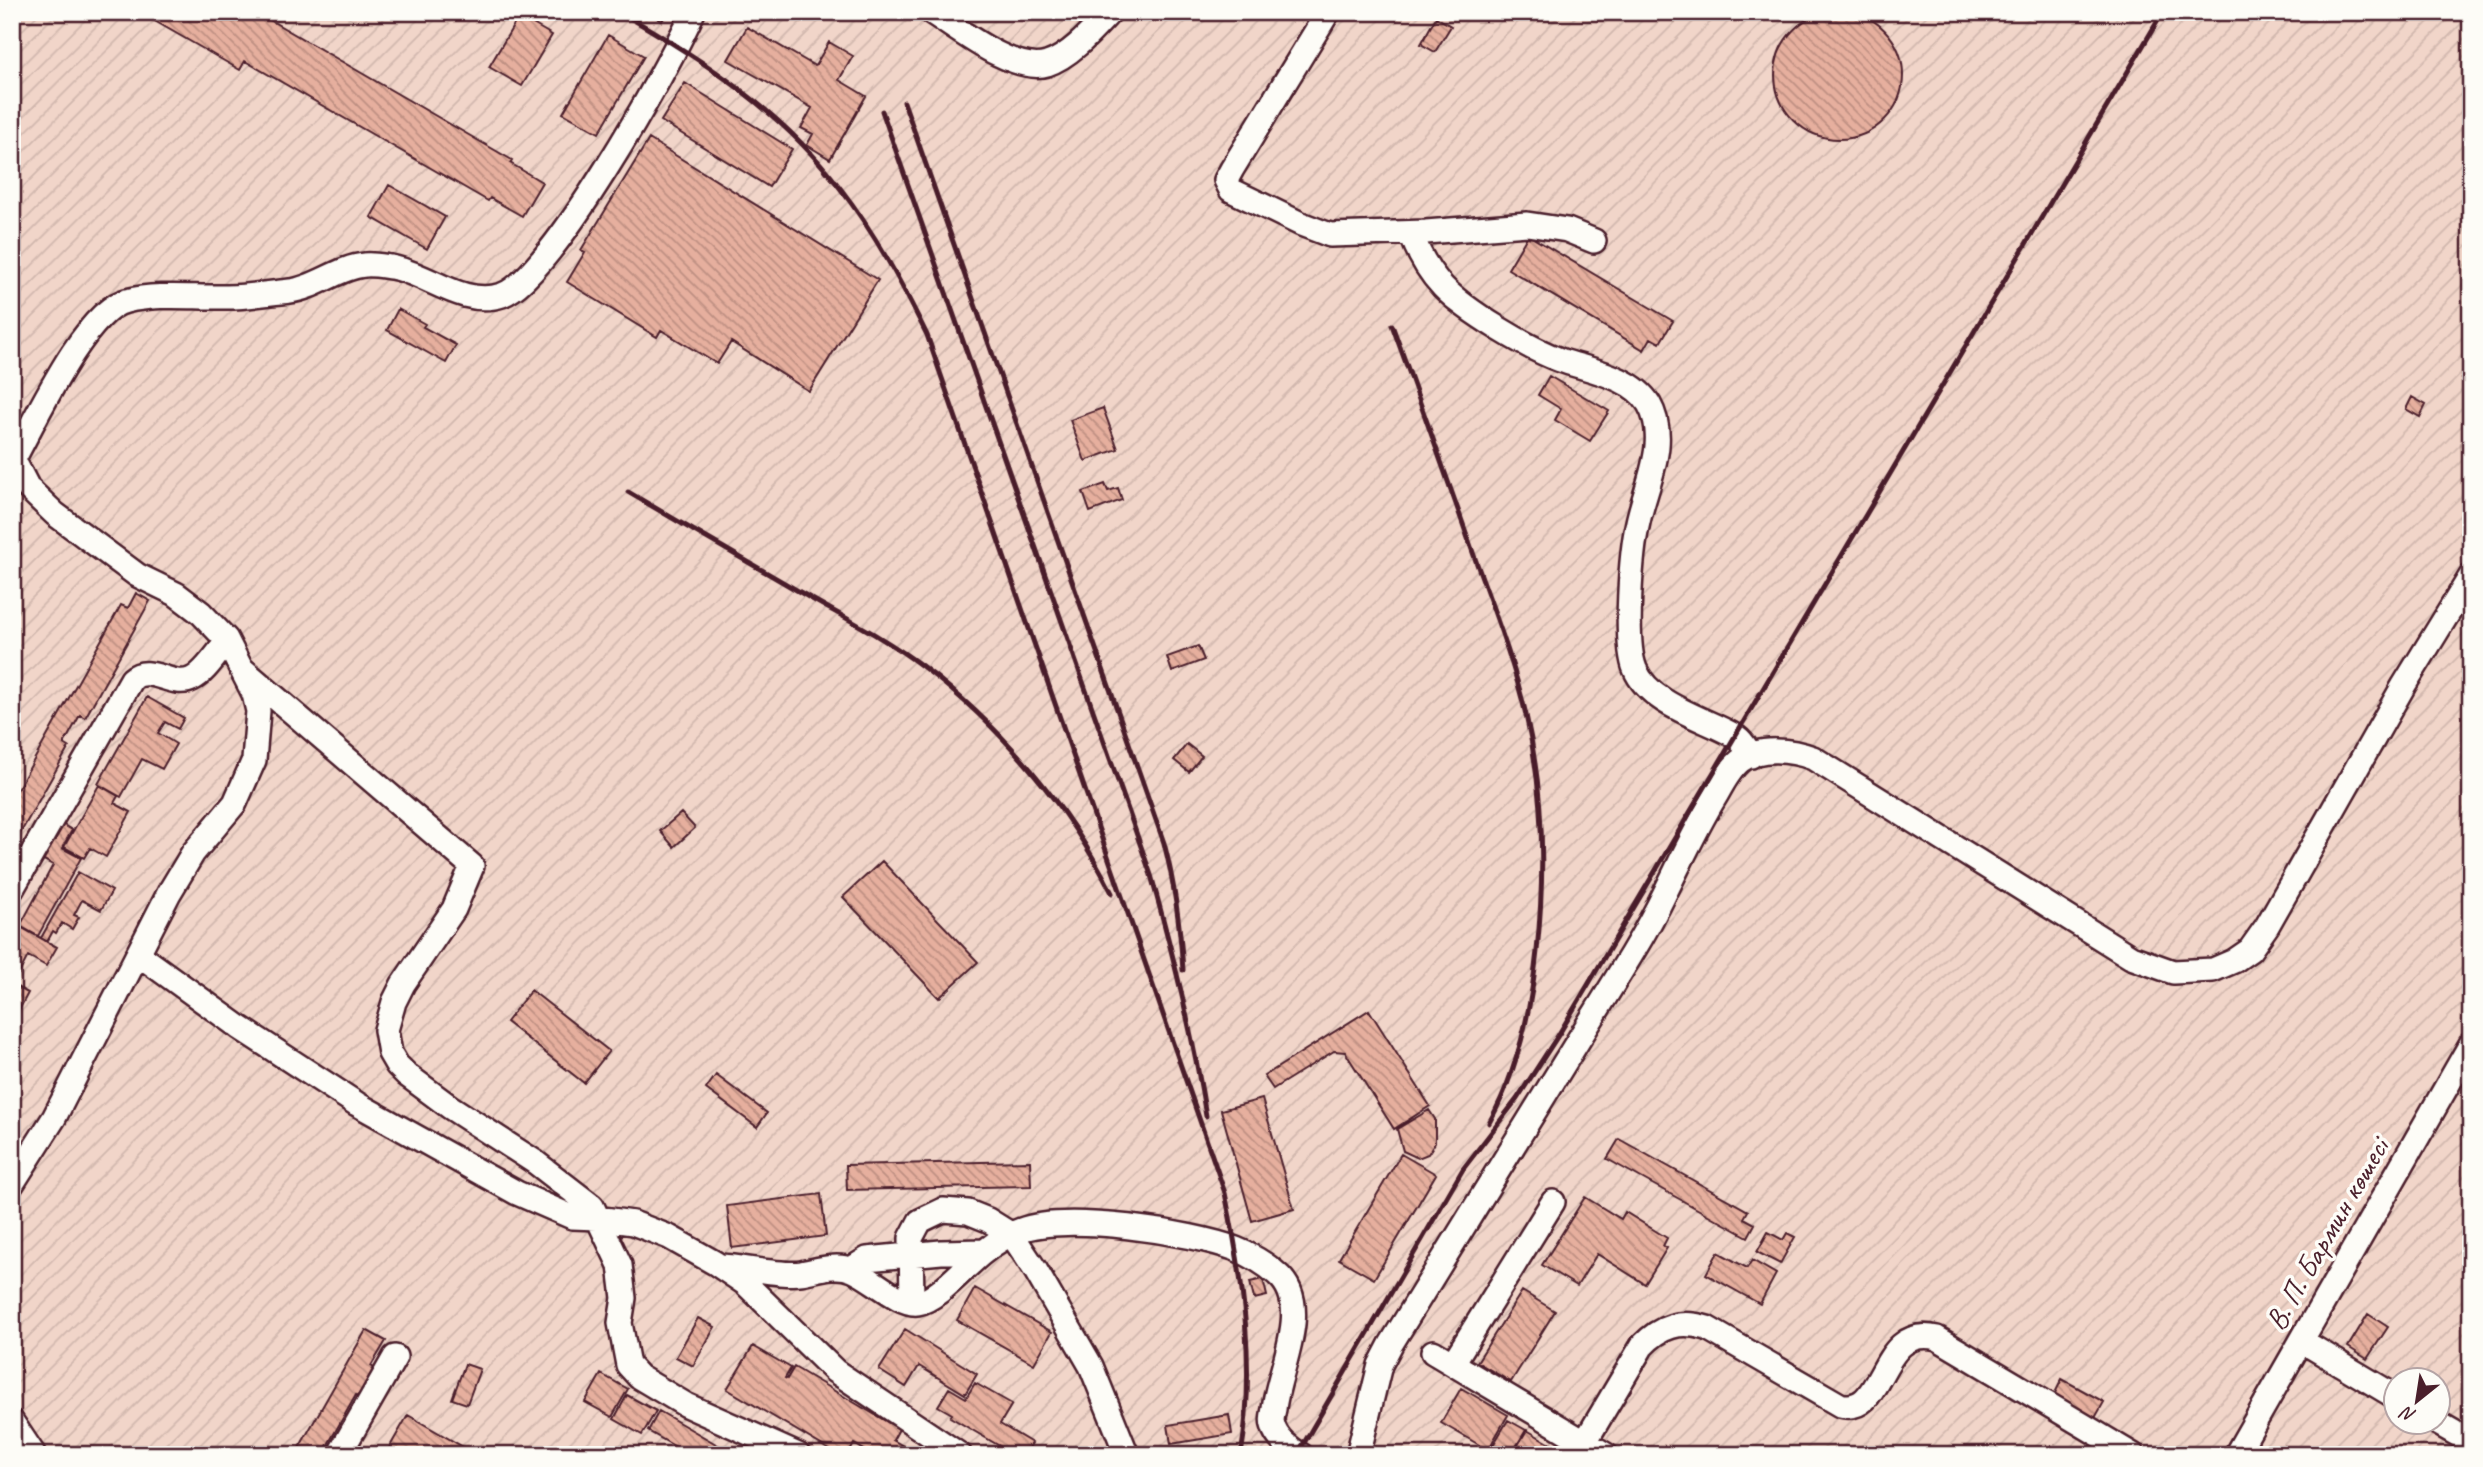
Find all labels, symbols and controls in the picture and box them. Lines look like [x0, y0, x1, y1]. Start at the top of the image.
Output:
street label: В. П. Бармин көшесі [2257, 1128, 2399, 1337]
north arrow [2382, 1366, 2452, 1436]
text: N [2395, 1400, 2420, 1428]

